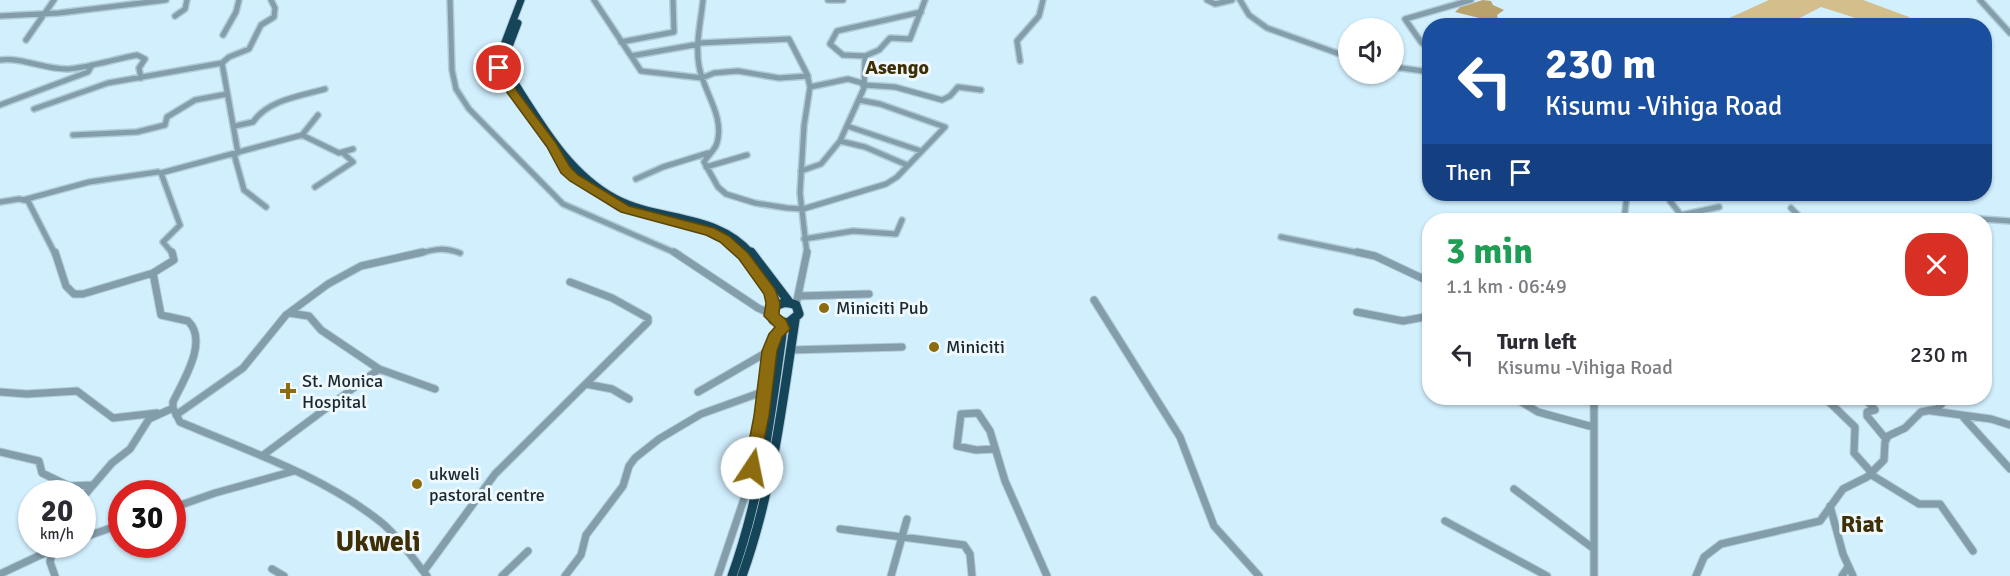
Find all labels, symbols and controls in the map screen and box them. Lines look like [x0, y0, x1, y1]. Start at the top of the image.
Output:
map controls [1338, 18, 1404, 84]
button: sound [1338, 18, 1404, 84]
text: 230 m [1545, 39, 1656, 90]
pin [473, 42, 524, 93]
icon: left [1446, 42, 1524, 120]
icon: arrive [482, 51, 515, 84]
district label: Asengo [865, 55, 929, 80]
text: Kisumu -Vihiga Road [1545, 90, 1782, 123]
icon: arrive [1504, 156, 1537, 189]
text: Then [1446, 159, 1492, 186]
text: 3 min [1446, 229, 1533, 274]
button: close [1905, 233, 1968, 296]
text: 1.1 km · 06:49 [1446, 274, 1567, 299]
place label: Miniciti Pub [836, 297, 928, 319]
marker: Miniciti Pub [817, 301, 831, 315]
text: Turn left [1497, 328, 1577, 355]
place label: Miniciti [946, 336, 1005, 358]
icon: left [1446, 338, 1479, 371]
marker: Miniciti [927, 340, 941, 354]
text: 230 m [1910, 341, 1968, 368]
text: Kisumu -Vihiga Road [1497, 355, 1673, 380]
place label: St. Monica Hospital [302, 370, 383, 413]
marker: St. Monica Hospital [279, 382, 297, 400]
position arrow [720, 436, 784, 500]
place label: ukweli pastoral centre [429, 463, 545, 506]
marker: ukweli pastoral centre [410, 477, 424, 491]
speed limit sign: 30 [108, 480, 186, 558]
text: 20 [41, 493, 73, 530]
district label: Riat [1840, 509, 1884, 539]
text: km/h [40, 525, 74, 543]
district label: Ukweli [335, 525, 421, 559]

